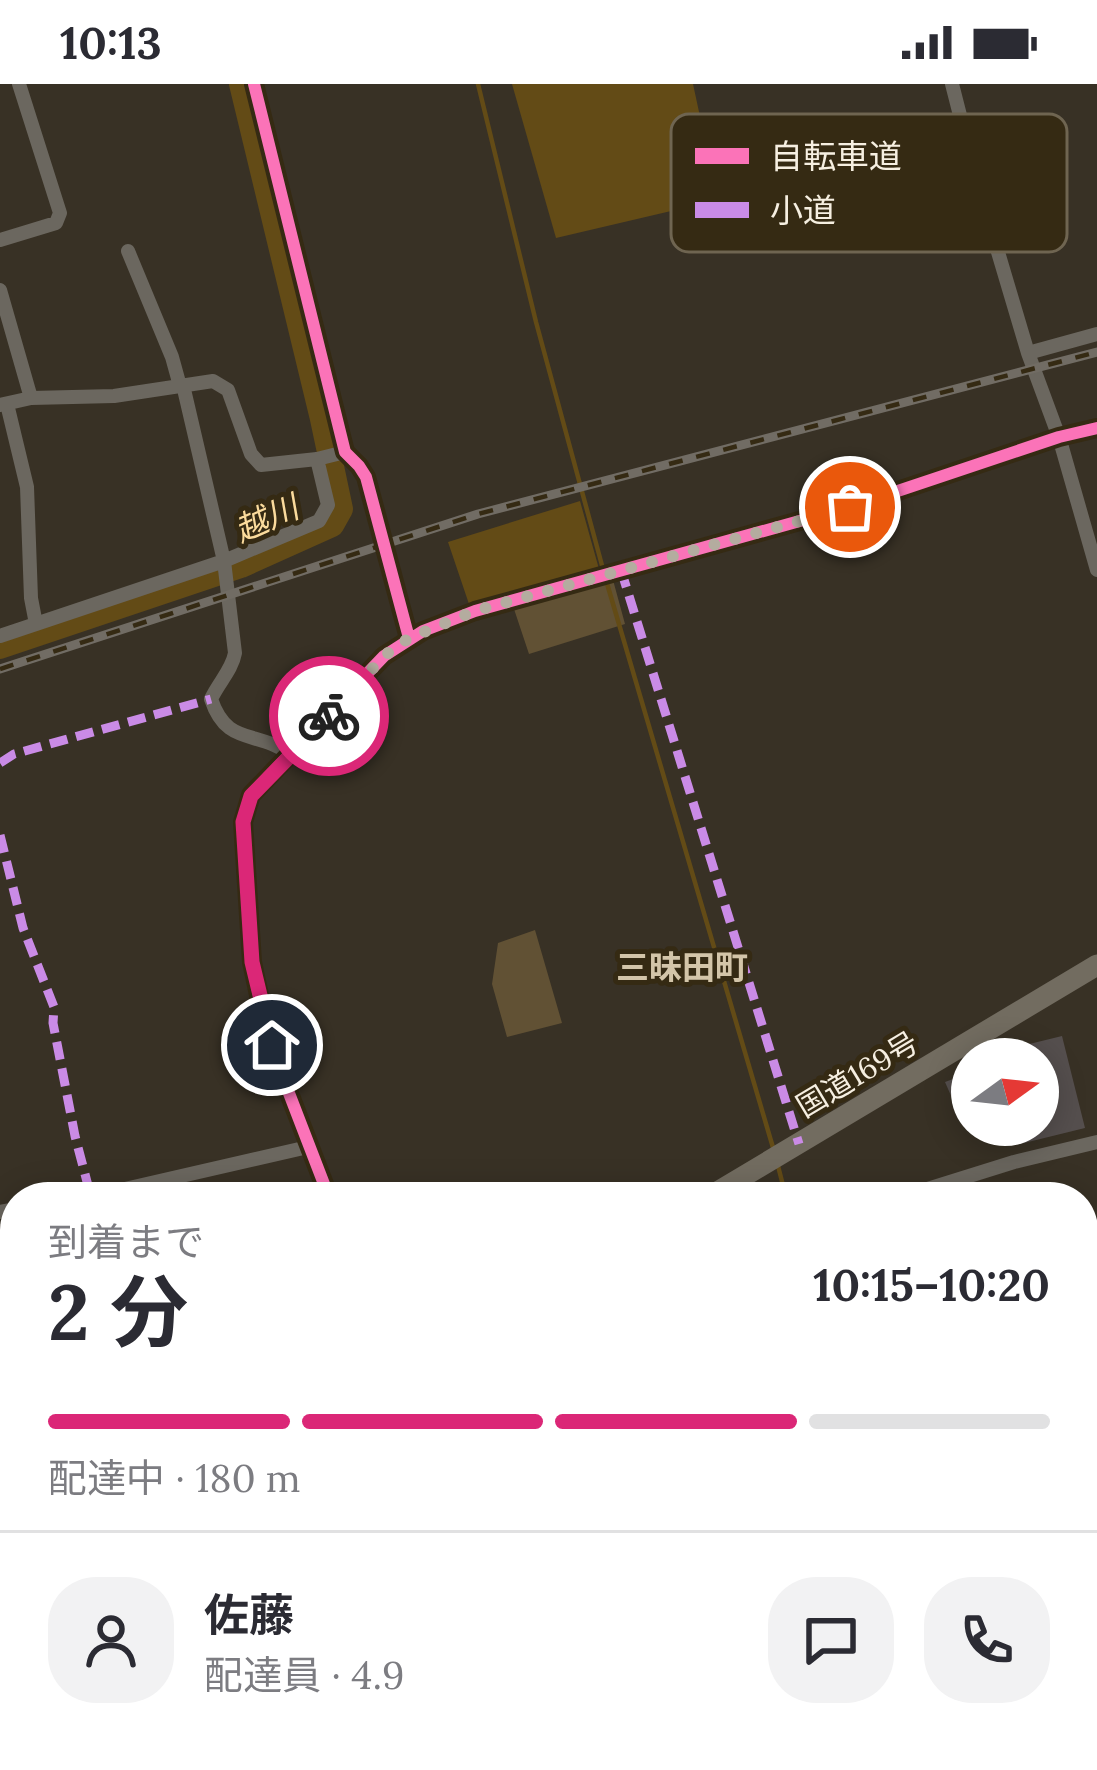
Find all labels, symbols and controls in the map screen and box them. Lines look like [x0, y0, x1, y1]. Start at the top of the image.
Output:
text: 10:13 [60, 14, 162, 71]
legend [671, 114, 1067, 252]
text: 自転車道 [770, 135, 902, 177]
text: 小道 [770, 189, 836, 231]
pin [799, 456, 901, 558]
icon: bag [817, 474, 883, 540]
water label: 越川 [227, 484, 307, 551]
courier [269, 656, 389, 776]
icon: bike [296, 683, 362, 749]
district label: 三昧田町 [616, 946, 748, 988]
pin [221, 994, 323, 1096]
icon: home [239, 1012, 305, 1078]
street label: 国道169号 [789, 1023, 925, 1125]
north arrow [951, 1038, 1059, 1146]
map controls [951, 1038, 1059, 1146]
text: 到着まで [48, 1217, 204, 1267]
text: 10:15–10:20 [813, 1256, 1050, 1313]
text: 2 分 [48, 1262, 188, 1361]
text: 配達中 · 180 m [48, 1453, 301, 1503]
button: person [48, 1577, 174, 1703]
button: chat [768, 1577, 894, 1703]
button: phone [924, 1577, 1050, 1703]
text: 佐藤 [204, 1586, 294, 1643]
text: 配達員 · 4.9 [204, 1650, 405, 1700]

